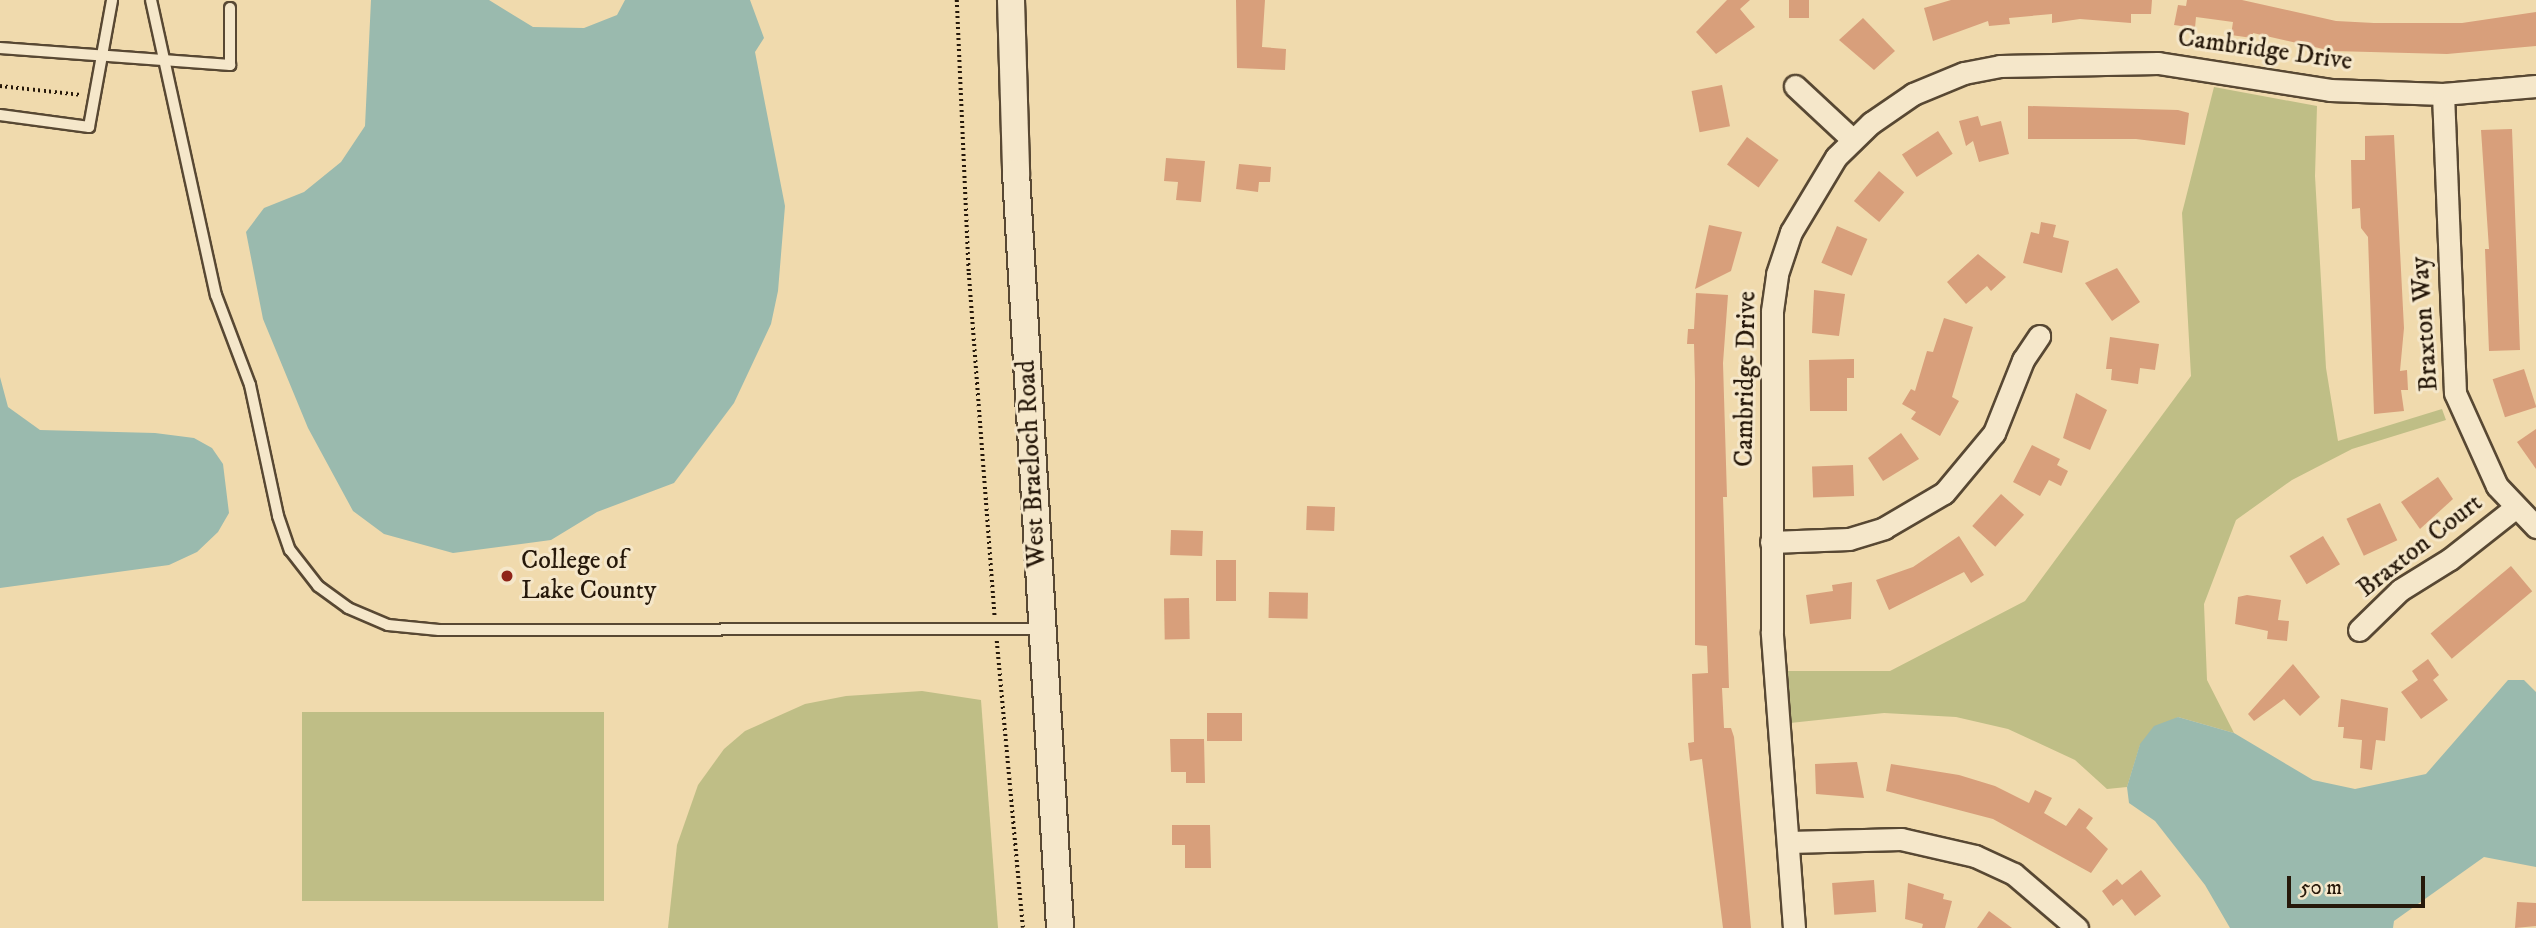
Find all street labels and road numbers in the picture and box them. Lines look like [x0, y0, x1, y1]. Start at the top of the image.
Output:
street label: Cambridge Drive [2176, 22, 2354, 78]
street label: Braxton Way [2405, 255, 2445, 393]
street label: Cambridge Drive [1729, 291, 1763, 467]
street label: West Braeloch Road [1011, 359, 1053, 569]
street label: Braxton Court [2351, 487, 2489, 605]

